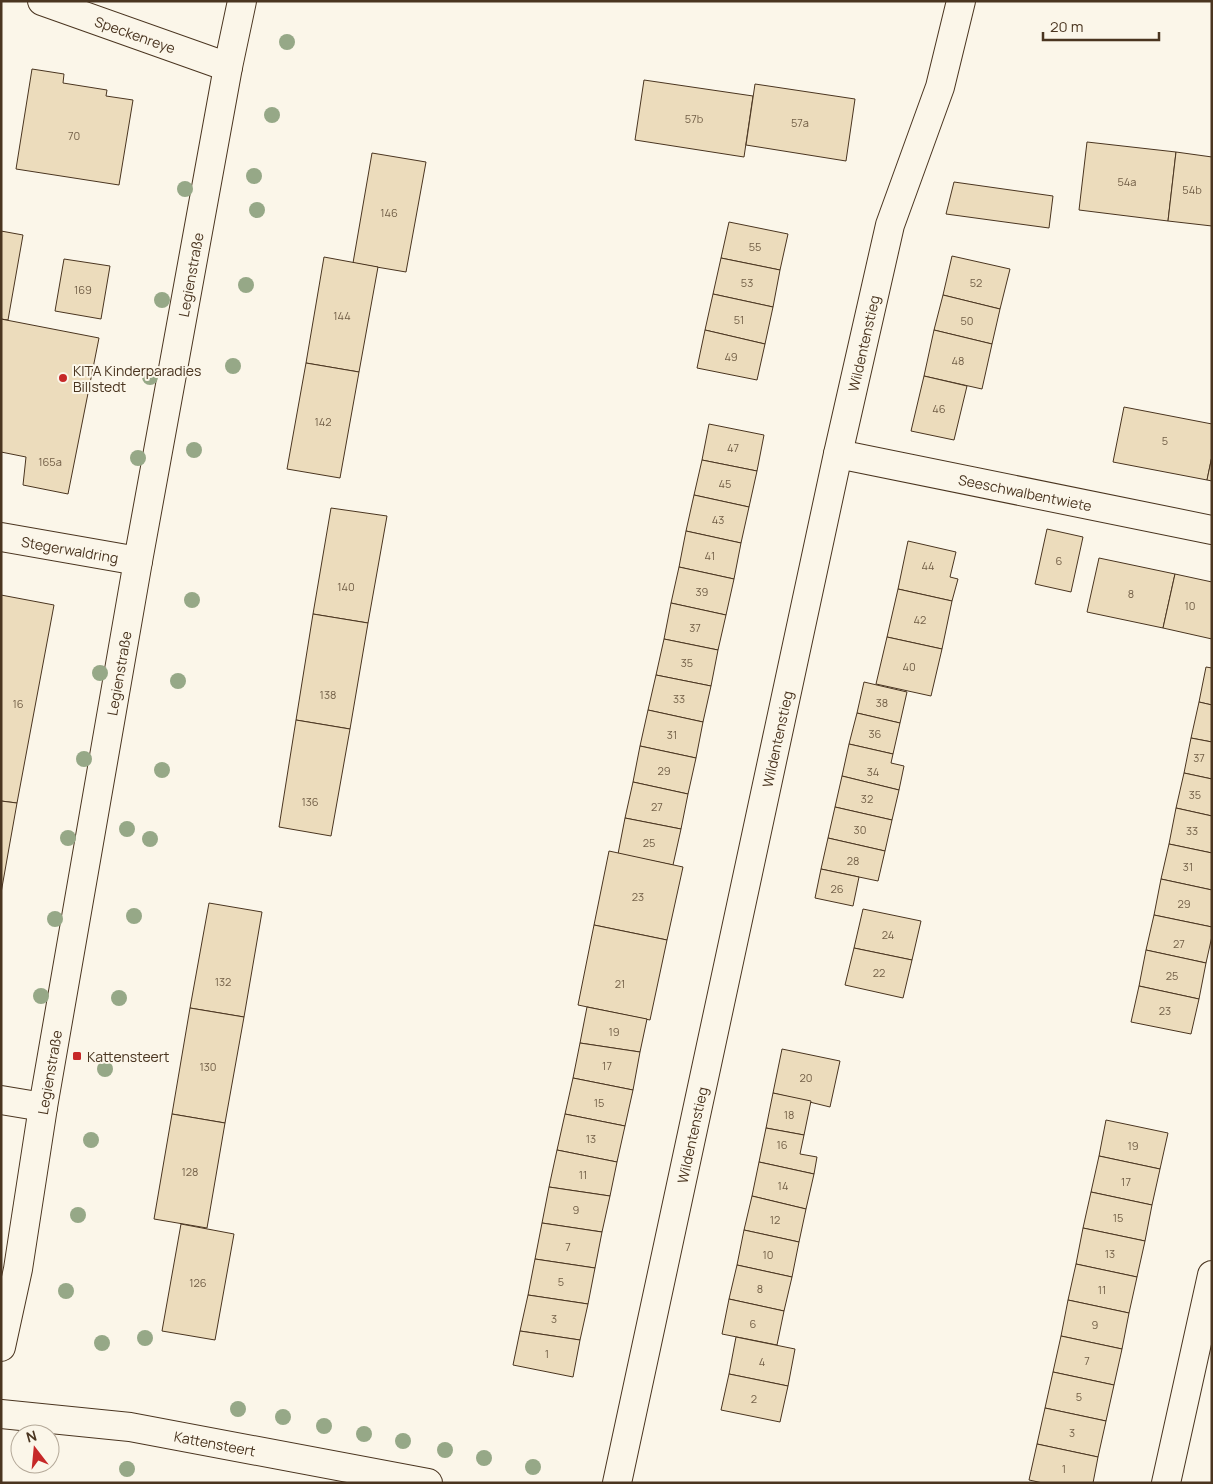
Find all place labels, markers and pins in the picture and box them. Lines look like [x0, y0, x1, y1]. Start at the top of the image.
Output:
place label: KITA Kinderparadies Billstedt [73, 361, 201, 396]
marker: KITA Kinderparadies Billstedt [57, 372, 69, 384]
place label: Kattensteert [87, 1047, 170, 1066]
marker: Kattensteert [71, 1050, 83, 1062]

